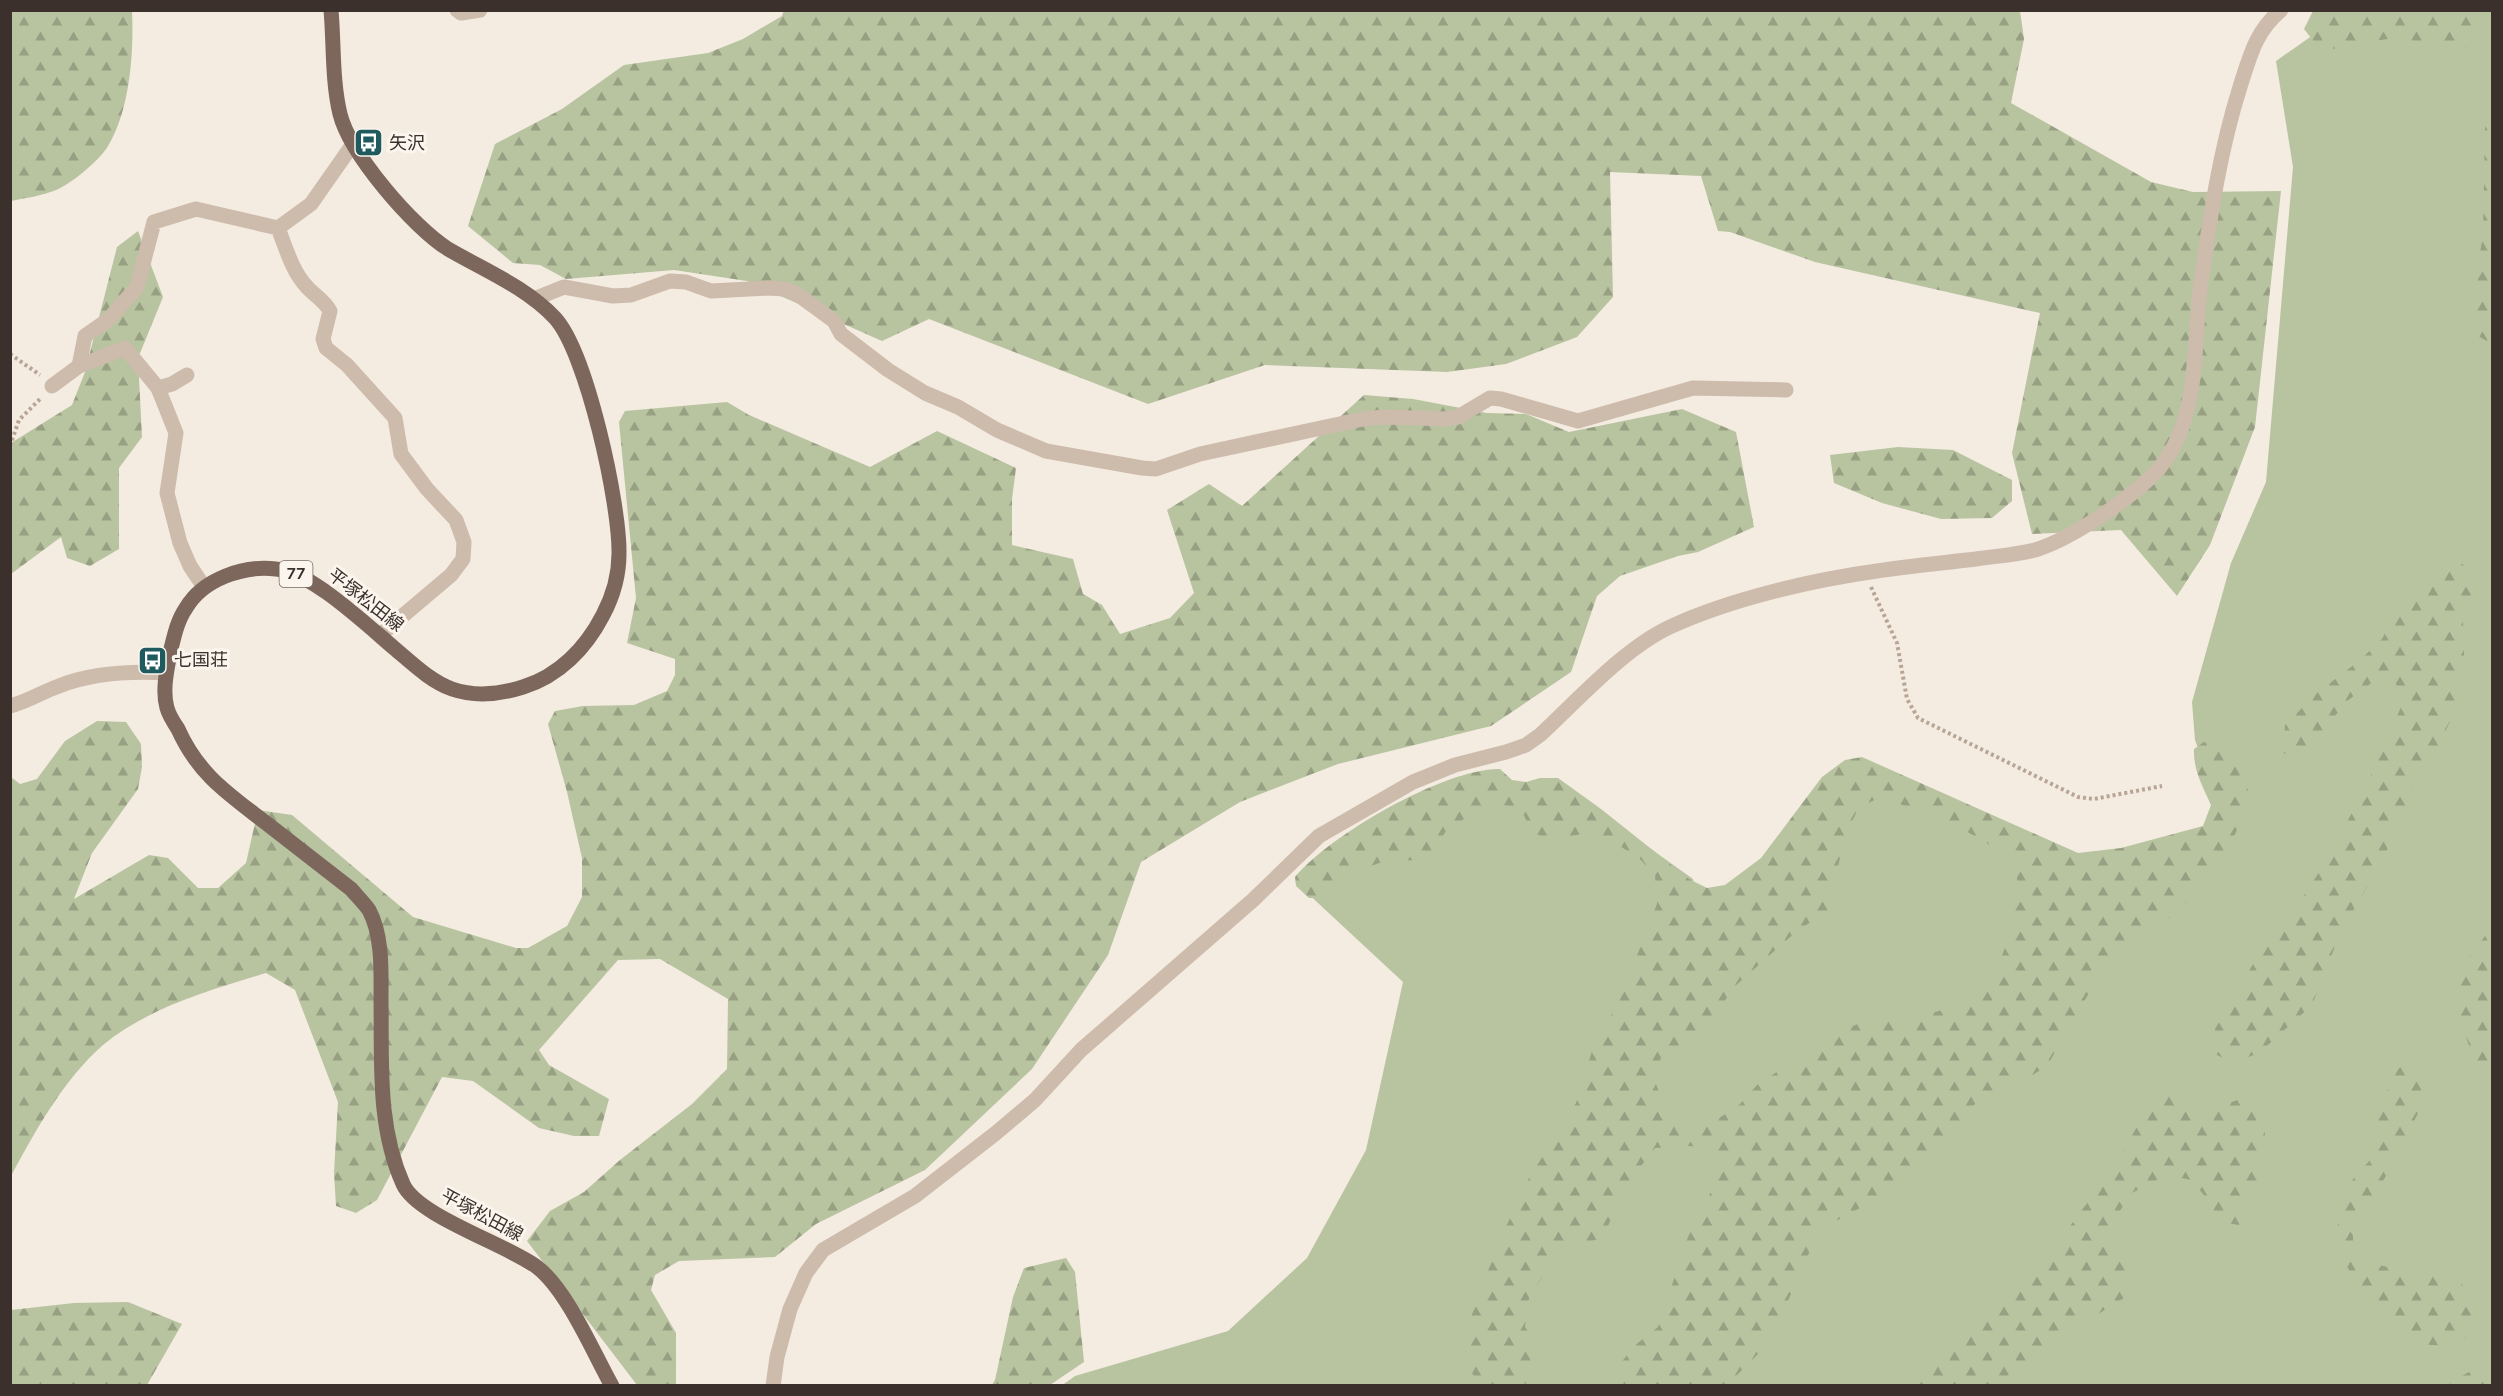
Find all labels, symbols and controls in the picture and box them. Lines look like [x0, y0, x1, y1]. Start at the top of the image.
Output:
bus stop icon: 矢沢 [352, 127, 384, 159]
place label: 矢沢 [389, 131, 425, 155]
road number: 77 [280, 561, 312, 587]
street label: 平塚松田線 [323, 563, 409, 637]
bus stop icon: 七国荘 [137, 644, 169, 676]
place label: 七国荘 [174, 648, 228, 672]
street label: 平塚松田線 [437, 1183, 527, 1247]

